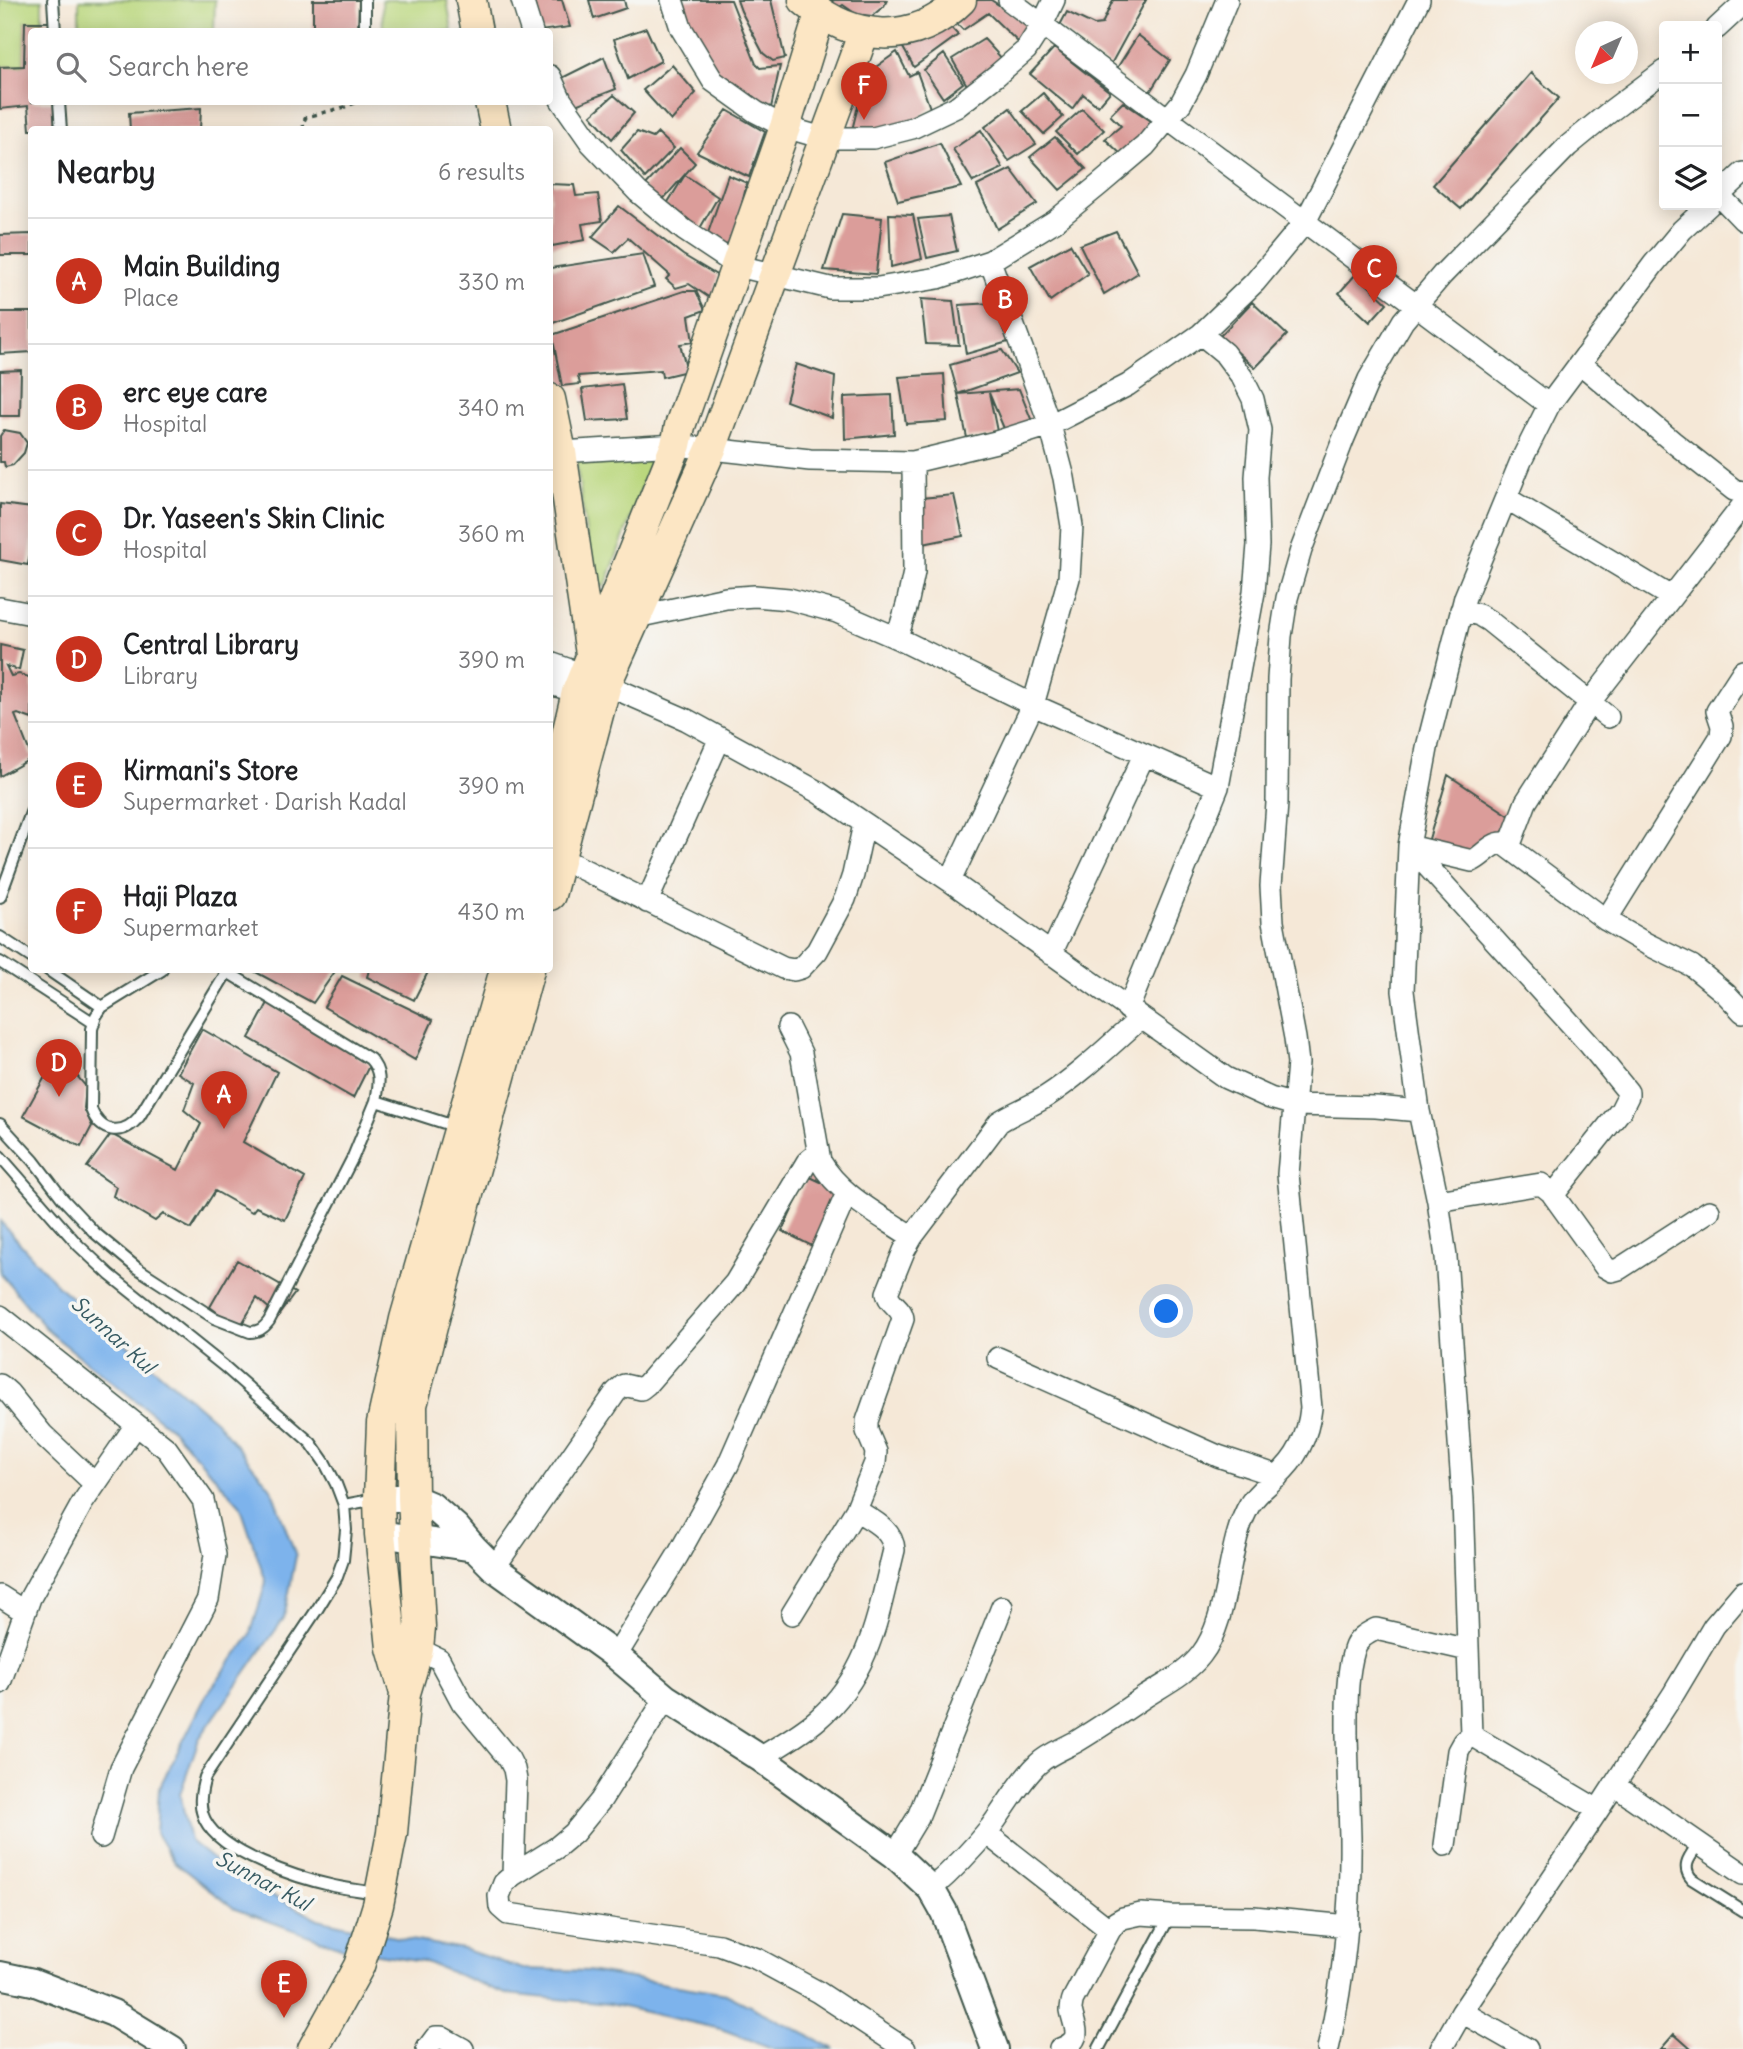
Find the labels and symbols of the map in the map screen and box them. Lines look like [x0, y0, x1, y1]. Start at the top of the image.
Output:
north arrow [1575, 21, 1638, 84]
pin: F [841, 62, 887, 120]
pin: C [1351, 245, 1397, 303]
pin: B [982, 276, 1028, 334]
pin: D [36, 1039, 82, 1097]
pin: A [201, 1071, 247, 1129]
water label: Sunnar Kul [66, 1290, 163, 1382]
your location [1149, 1294, 1183, 1328]
water label: Sunnar Kul [211, 1844, 318, 1918]
pin: E [261, 1960, 307, 2018]

